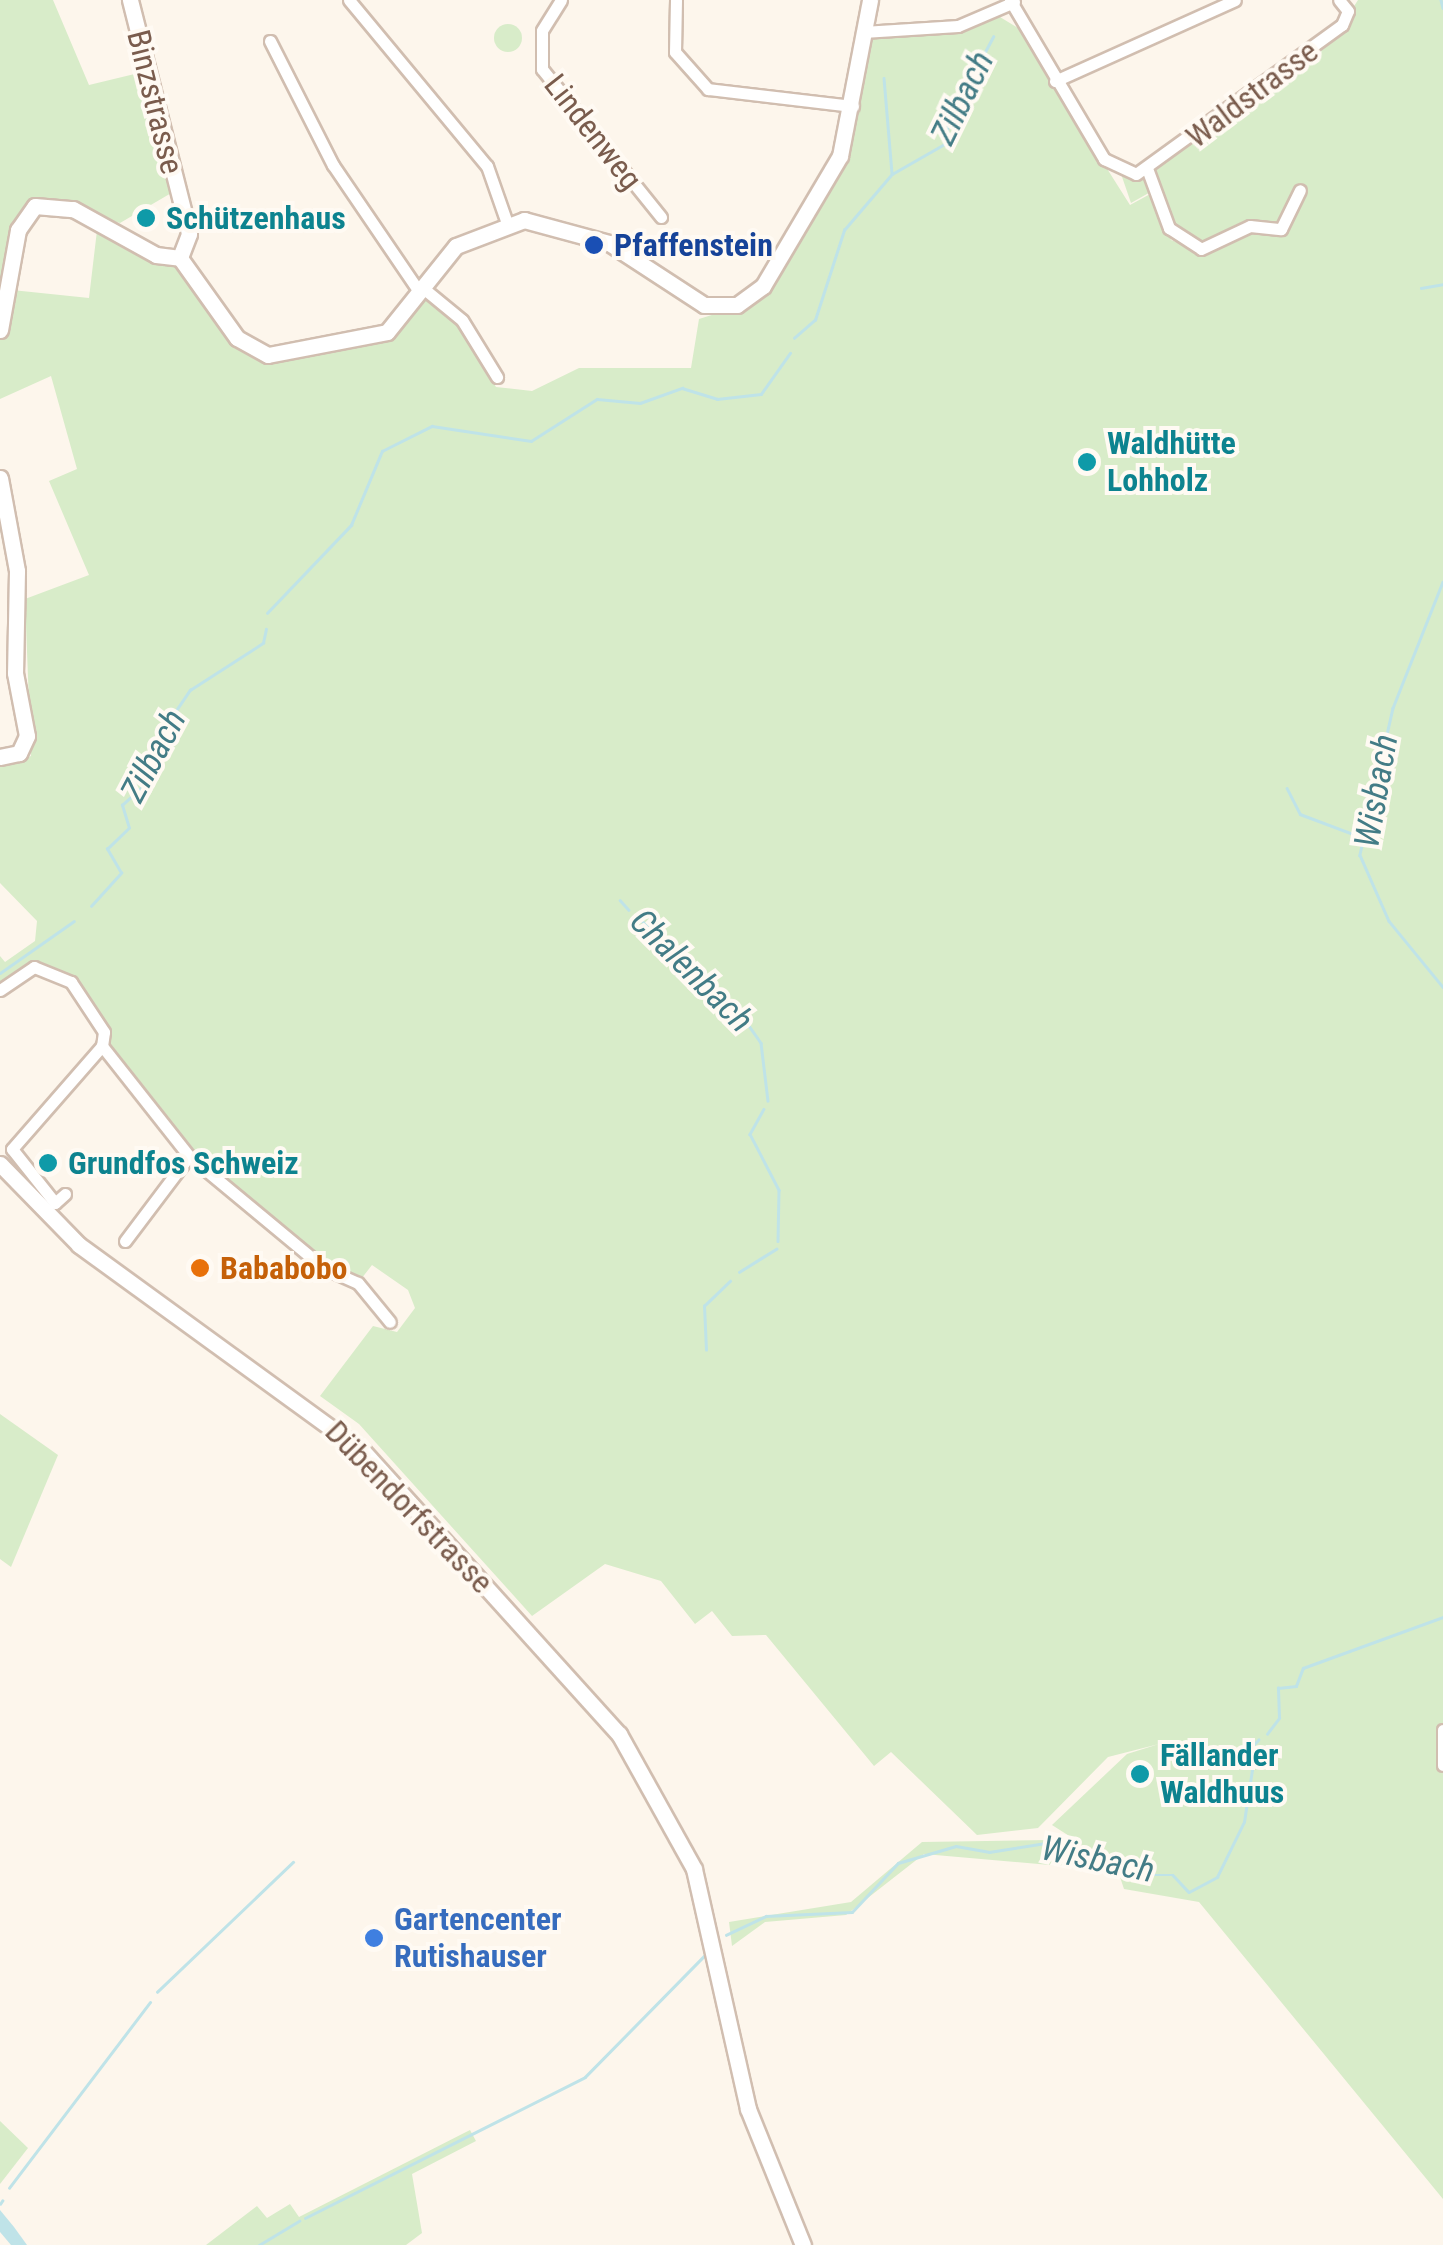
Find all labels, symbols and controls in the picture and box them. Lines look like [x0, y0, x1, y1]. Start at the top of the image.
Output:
street label: Binzstrasse [119, 26, 191, 178]
street label: Waldstrasse [1179, 32, 1325, 156]
water label: Zilbach [923, 45, 1003, 151]
street label: Lindenweg [536, 67, 650, 197]
place label: Schützenhaus [166, 199, 346, 237]
marker: Schützenhaus [135, 207, 157, 229]
place label: Pfaffenstein [614, 226, 773, 264]
marker: Pfaffenstein [583, 234, 605, 256]
place label: Waldhütte Lohholz [1107, 425, 1236, 500]
marker: Waldhütte Lohholz [1076, 451, 1098, 473]
water label: Zilbach [112, 703, 196, 809]
water label: Wisbach [1346, 731, 1408, 851]
water label: Chalenbach [621, 901, 761, 1041]
place label: Grundfos Schweiz [68, 1144, 299, 1182]
marker: Grundfos Schweiz [37, 1152, 59, 1174]
place label: Bababobo [220, 1249, 347, 1287]
marker: Bababobo [189, 1257, 211, 1279]
street label: Dübendorfstrasse [317, 1413, 501, 1601]
place label: Fällander Waldhuus [1160, 1737, 1284, 1812]
marker: Fällander Waldhuus [1129, 1763, 1151, 1785]
water label: Wisbach [1038, 1828, 1158, 1892]
place label: Gartencenter Rutishauser [394, 1901, 562, 1976]
marker: Gartencenter Rutishauser [363, 1927, 385, 1949]

